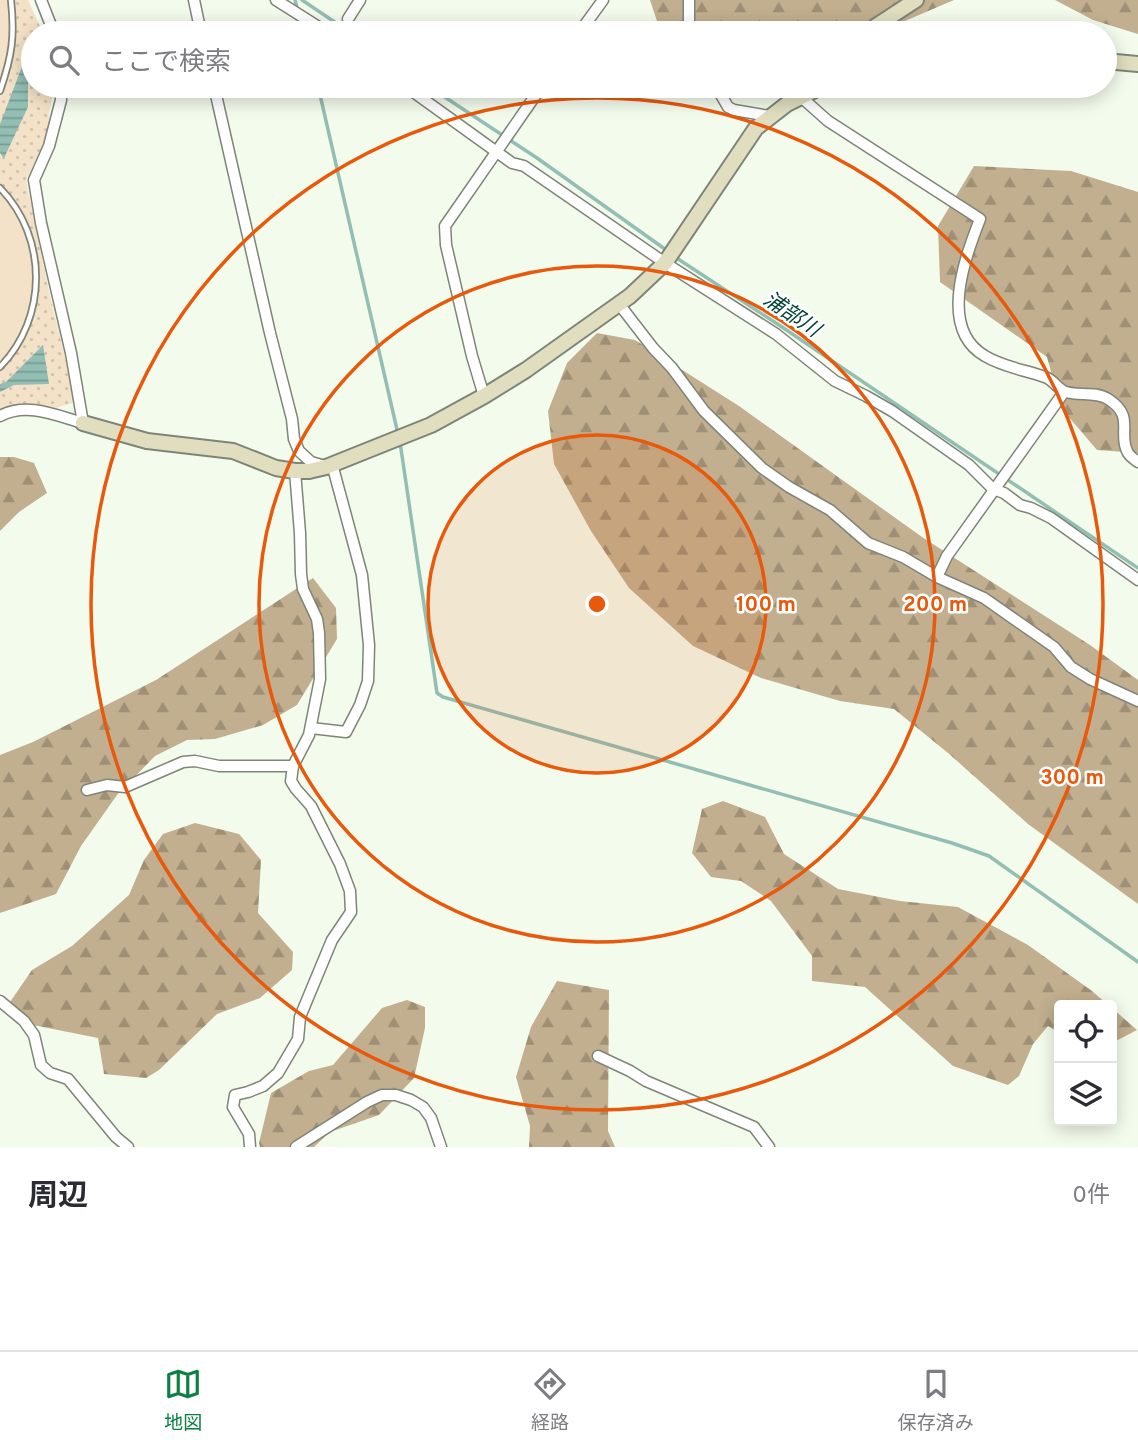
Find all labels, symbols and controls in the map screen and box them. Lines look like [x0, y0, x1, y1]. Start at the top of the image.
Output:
search box [21, 21, 1117, 98]
icon: search [45, 41, 83, 79]
text: ここで検索 [101, 47, 231, 80]
water label: 浦部川 [757, 286, 826, 345]
centre of rings [585, 592, 609, 616]
text: 100 m [736, 592, 796, 619]
text: 200 m [903, 592, 967, 619]
text: 300 m [1040, 765, 1104, 792]
map controls [1054, 1000, 1117, 1126]
button: locate [1054, 1000, 1117, 1063]
button: layers [1054, 1063, 1117, 1126]
text: 周辺 [28, 1179, 88, 1216]
text: 0件 [1072, 1182, 1110, 1211]
tab: 地図 [164, 1365, 202, 1436]
tab: 経路 [531, 1365, 569, 1436]
tab: 保存済み [898, 1365, 974, 1436]

